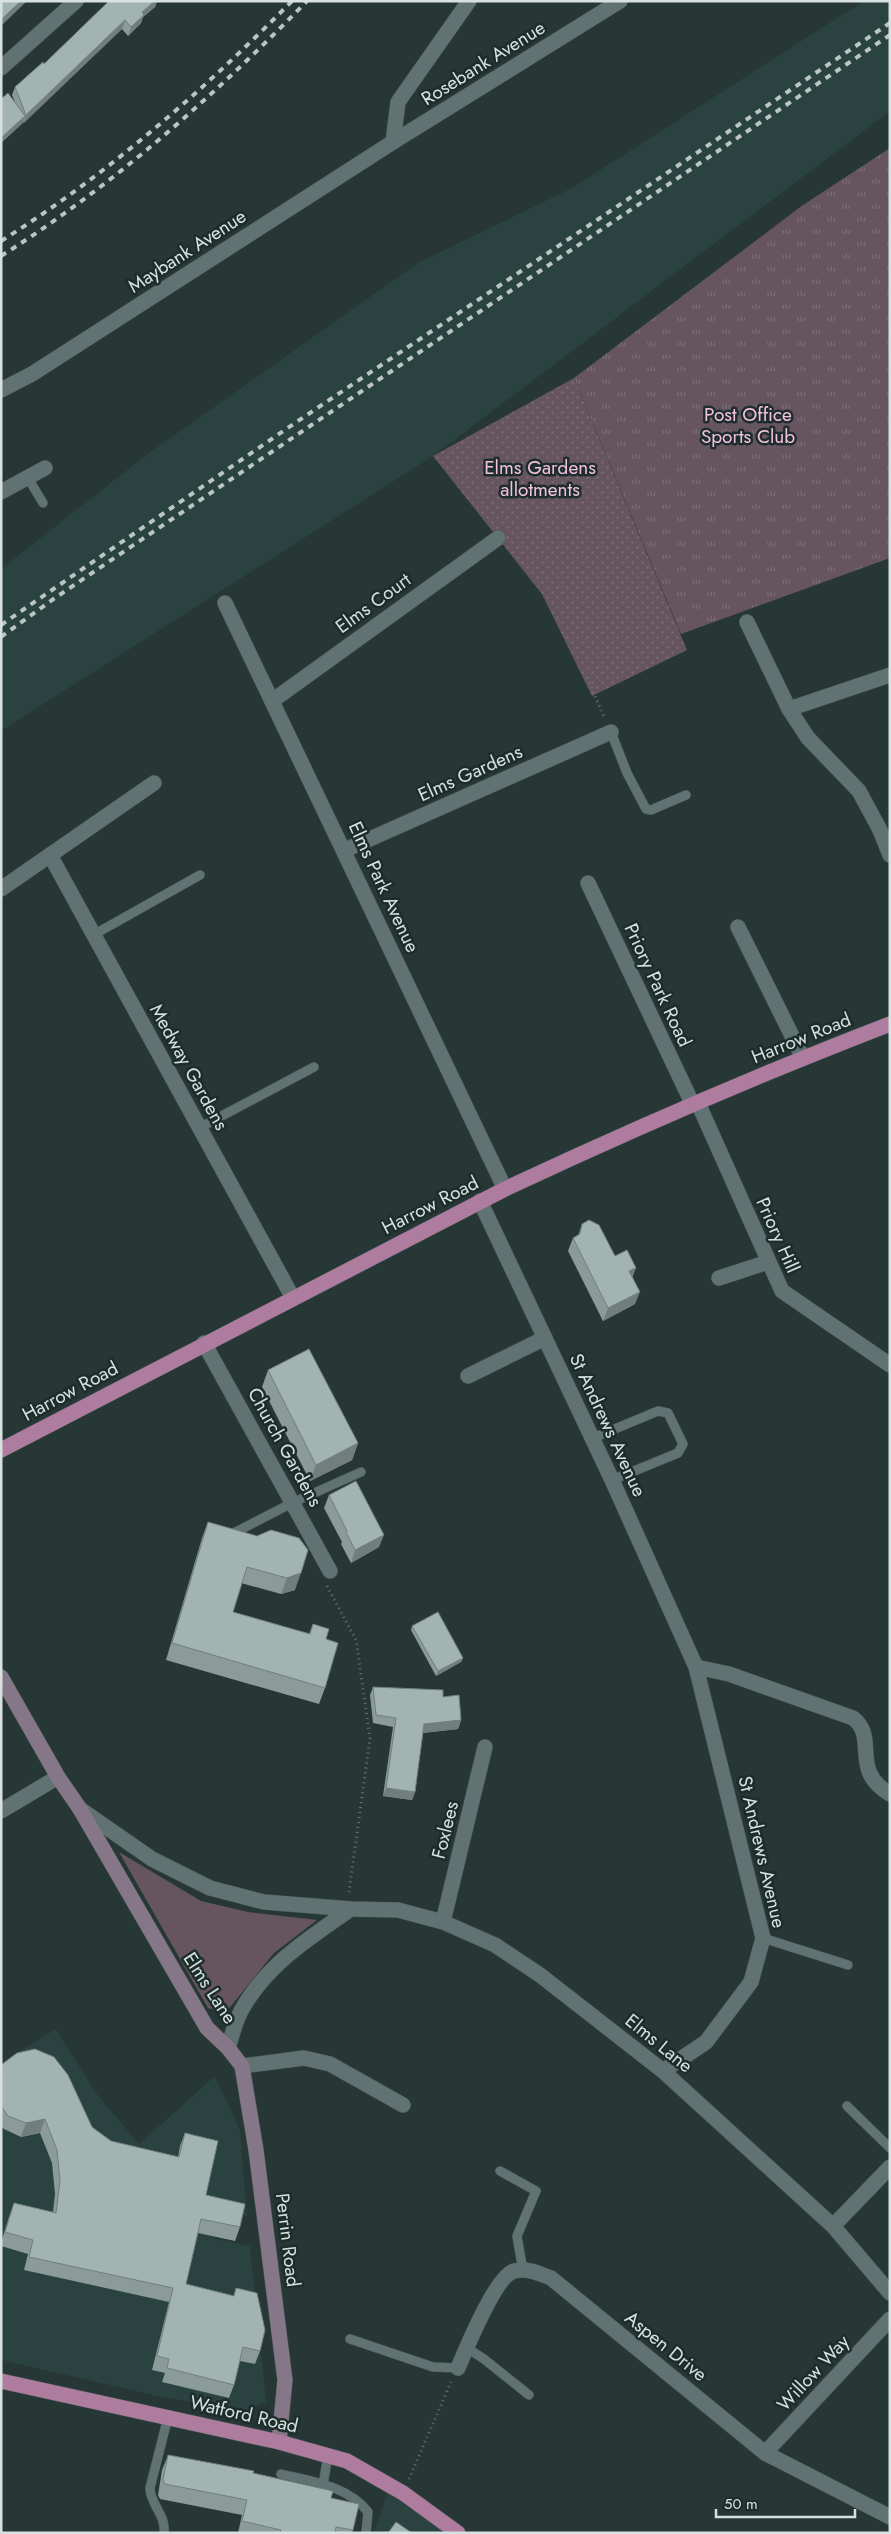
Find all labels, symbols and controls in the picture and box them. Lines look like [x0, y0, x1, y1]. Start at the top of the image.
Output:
street label: Rosebank Avenue [416, 14, 550, 112]
street label: Maybank Avenue [123, 203, 252, 299]
park label: Post Office Sports Club [701, 401, 795, 450]
park label: Elms Gardens allotments [484, 454, 596, 503]
street label: Elms Court [330, 566, 417, 640]
street label: Elms Gardens [414, 738, 527, 808]
street label: Elms Park Avenue [342, 817, 426, 957]
street label: Priory Park Road [618, 919, 698, 1051]
street label: Medway Gardens [143, 999, 235, 1135]
street label: Harrow Road [747, 1006, 855, 1070]
street label: Harrow Road [377, 1169, 483, 1241]
street label: Priory Hill [749, 1193, 807, 1277]
street label: St Andrews Avenue [563, 1349, 653, 1501]
street label: Harrow Road [17, 1354, 123, 1428]
street label: Church Gardens [241, 1382, 329, 1512]
street label: St Andrews Avenue [731, 1773, 793, 1931]
street label: Foxlees [425, 1798, 465, 1862]
street label: Elms Lane [177, 1947, 243, 2029]
street label: Elms Lane [619, 2007, 699, 2079]
street label: Perrin Road [269, 2192, 307, 2288]
street label: Aspen Drive [619, 2304, 713, 2388]
street label: Willow Way [771, 2328, 856, 2417]
street label: Watford Road [187, 2388, 301, 2440]
scale bar [716, 2486, 855, 2518]
text: 50 m [724, 2493, 758, 2515]

